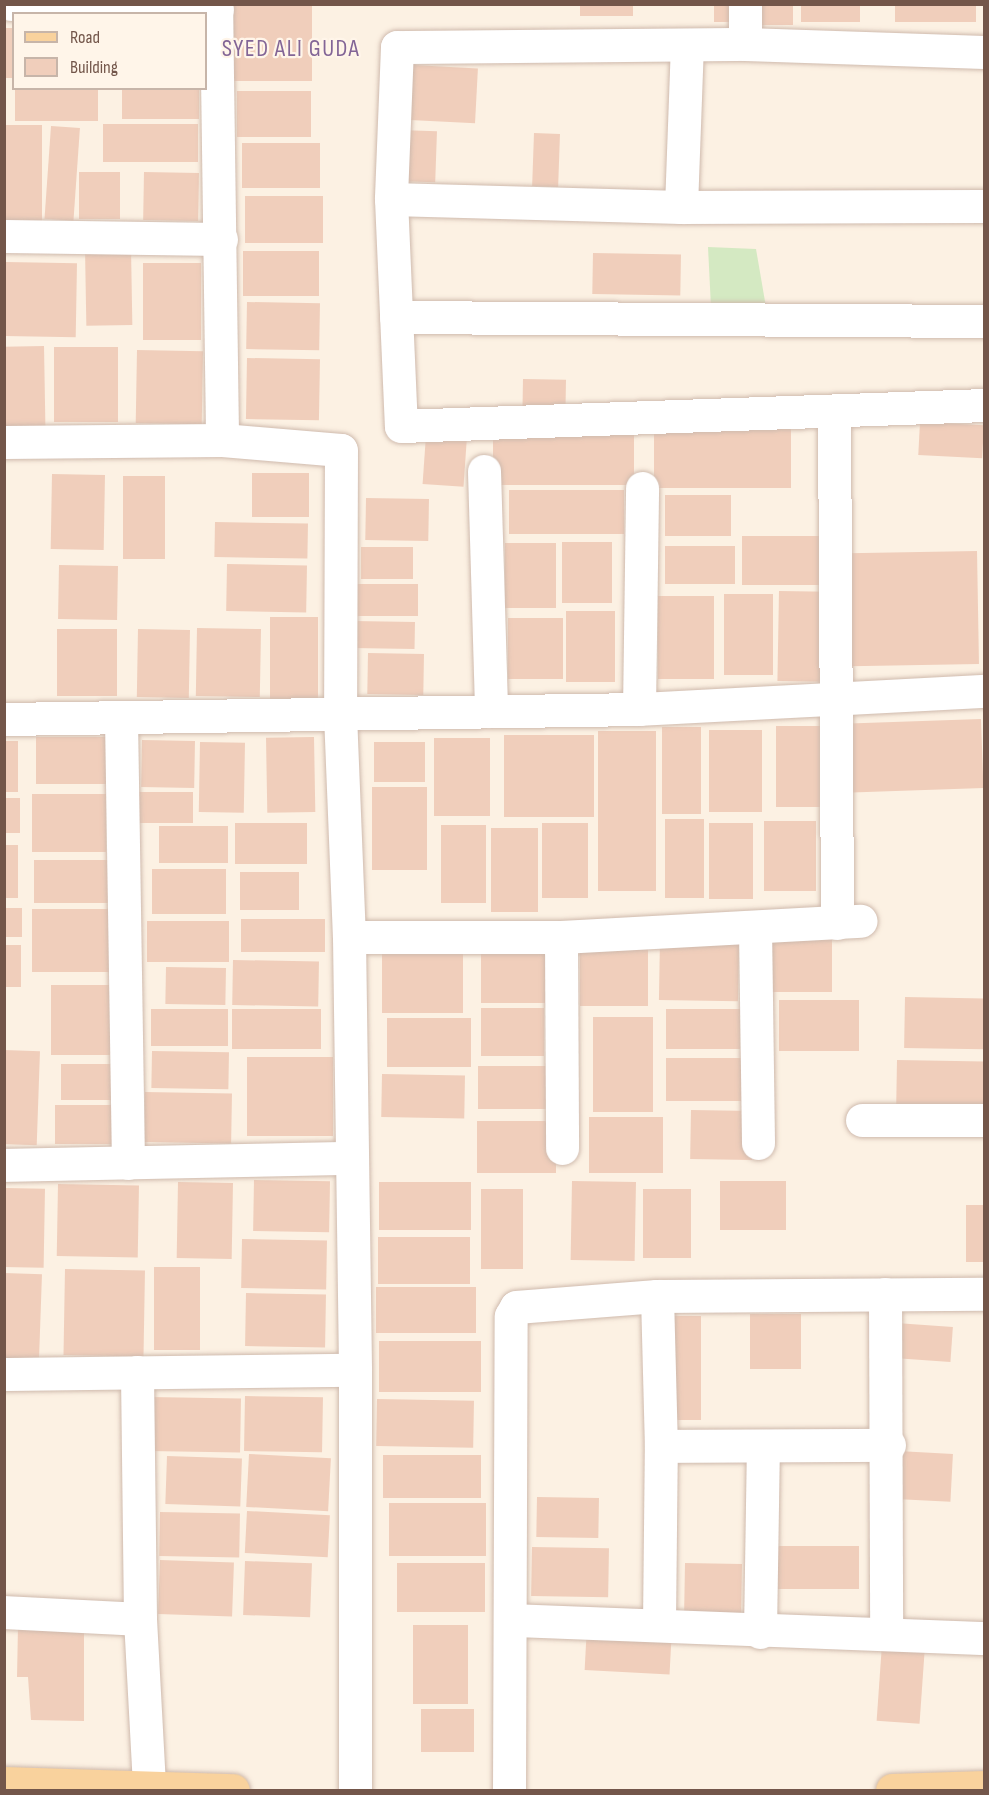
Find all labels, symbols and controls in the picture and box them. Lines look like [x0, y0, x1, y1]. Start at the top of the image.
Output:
legend [12, 12, 207, 90]
text: Road [70, 27, 100, 48]
district label: SYED ALI GUDA [222, 35, 360, 63]
text: Building [70, 57, 118, 78]

